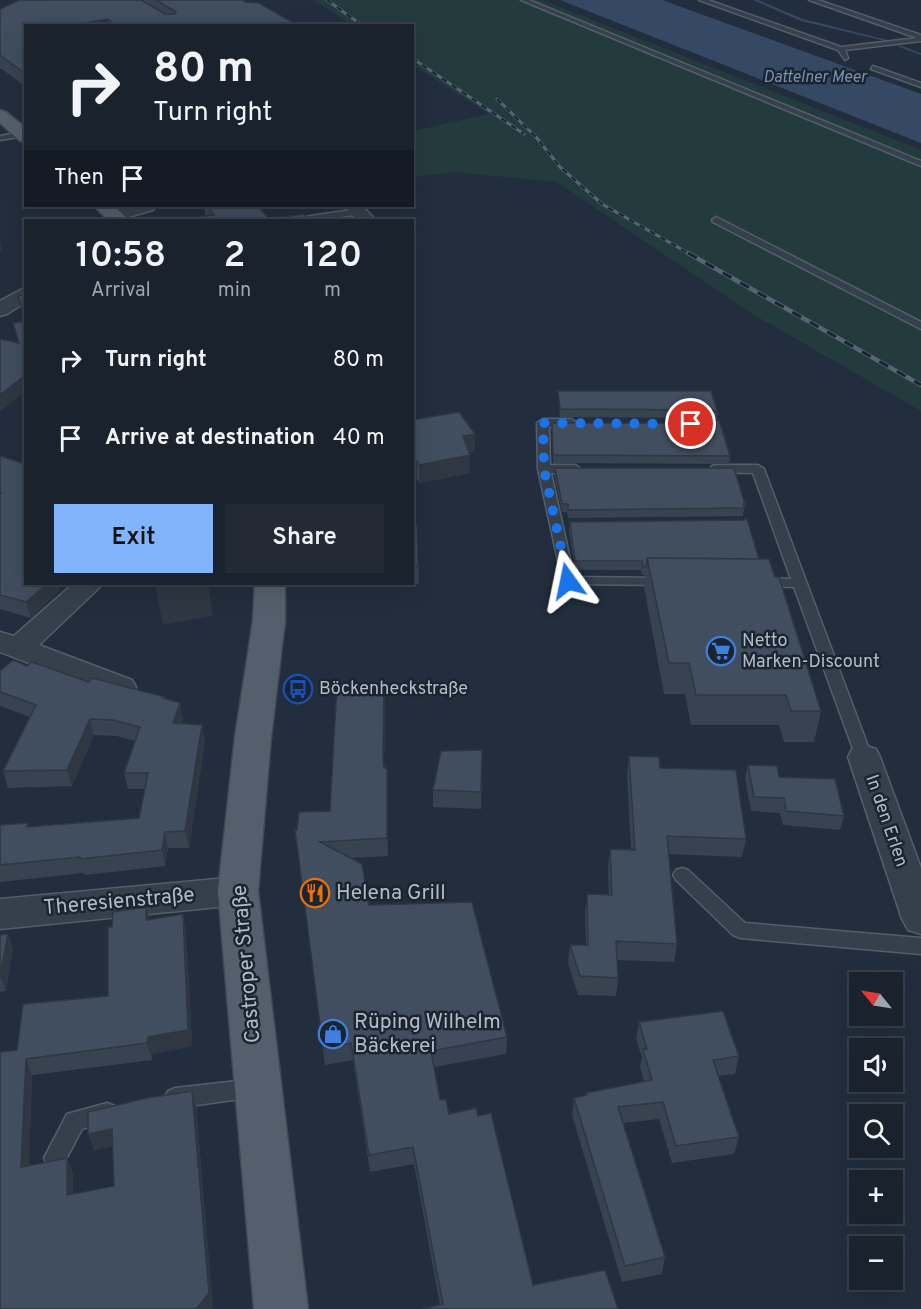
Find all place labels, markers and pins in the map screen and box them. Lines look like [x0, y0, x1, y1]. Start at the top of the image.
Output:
pin [665, 398, 716, 449]
place label: Netto Marken-Discount [742, 630, 880, 674]
supermarket icon: Netto Marken-Discount [705, 635, 737, 667]
bus stop icon: Böckenheckstraße [282, 673, 314, 705]
place label: Böckenheckstraße [319, 678, 468, 701]
restaurant icon: Helena Grill [299, 877, 331, 909]
place label: Helena Grill [336, 880, 446, 907]
place label: Rüping Wilhelm Bäckerei [354, 1009, 501, 1060]
shop icon: Rüping Wilhelm Bäckerei [317, 1018, 349, 1050]

